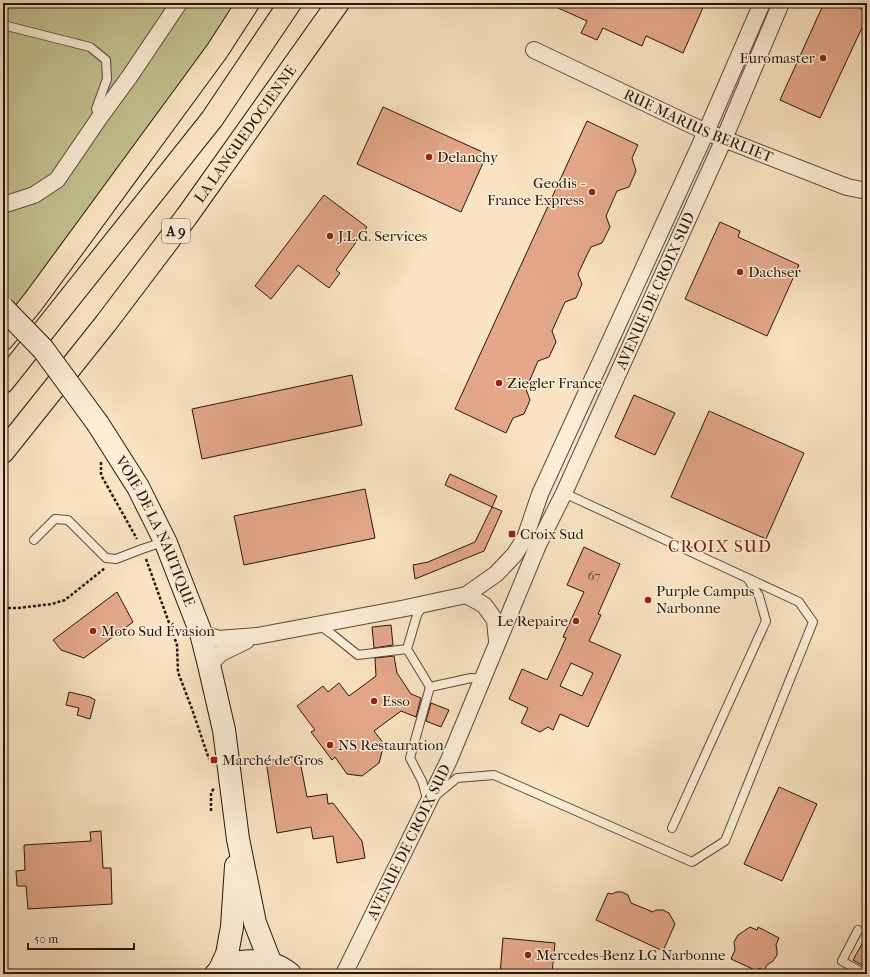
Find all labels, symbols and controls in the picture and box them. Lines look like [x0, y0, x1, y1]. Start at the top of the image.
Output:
place label: Euromaster [739, 49, 816, 67]
marker: Euromaster [818, 53, 828, 63]
street label: LA LANGUEDOCIENNE [190, 62, 300, 206]
street label: RUE MARIUS BERLIET [621, 85, 776, 167]
place label: Delanchy [437, 148, 499, 166]
marker: Delanchy [424, 152, 434, 162]
place label: Geodis - France Express [487, 174, 586, 209]
marker: Geodis - France Express [587, 187, 597, 197]
street label: AVENUE DE CROIX SUD [612, 209, 699, 373]
road number: A 9 [162, 219, 190, 243]
place label: J.L.G. Services [337, 227, 428, 245]
marker: J.L.G. Services [325, 231, 335, 241]
place label: Dachser [748, 263, 801, 281]
marker: Dachser [735, 267, 745, 277]
place label: Ziegler France [507, 374, 603, 392]
marker: Ziegler France [494, 378, 504, 388]
street label: VOIE DE LA NAUTIQUE [111, 452, 199, 609]
place label: Croix Sud [520, 525, 584, 543]
marker: Croix Sud [507, 529, 517, 539]
district label: CROIX SUD [668, 536, 772, 556]
house number: 67 [587, 568, 601, 583]
place label: Purple Campus Narbonne [656, 582, 755, 617]
marker: Purple Campus Narbonne [643, 595, 653, 605]
place label: Le Repaire [497, 612, 569, 630]
marker: Le Repaire [571, 616, 581, 626]
place label: Moto Sud Évasion [101, 622, 215, 640]
marker: Moto Sud Évasion [88, 626, 98, 636]
place label: Esso [382, 692, 410, 710]
marker: Esso [369, 696, 379, 706]
place label: NS Restauration [338, 736, 444, 754]
marker: NS Restauration [325, 740, 335, 750]
place label: Marché de Gros [222, 751, 324, 769]
marker: Marché de Gros [209, 755, 219, 765]
street label: AVENUE DE CROIX SUD [363, 761, 454, 924]
scale bar [28, 925, 134, 951]
text: 50 m [34, 932, 58, 946]
place label: Mercedes-Benz LG Narbonne [536, 946, 726, 964]
marker: Mercedes-Benz LG Narbonne [523, 950, 533, 960]

